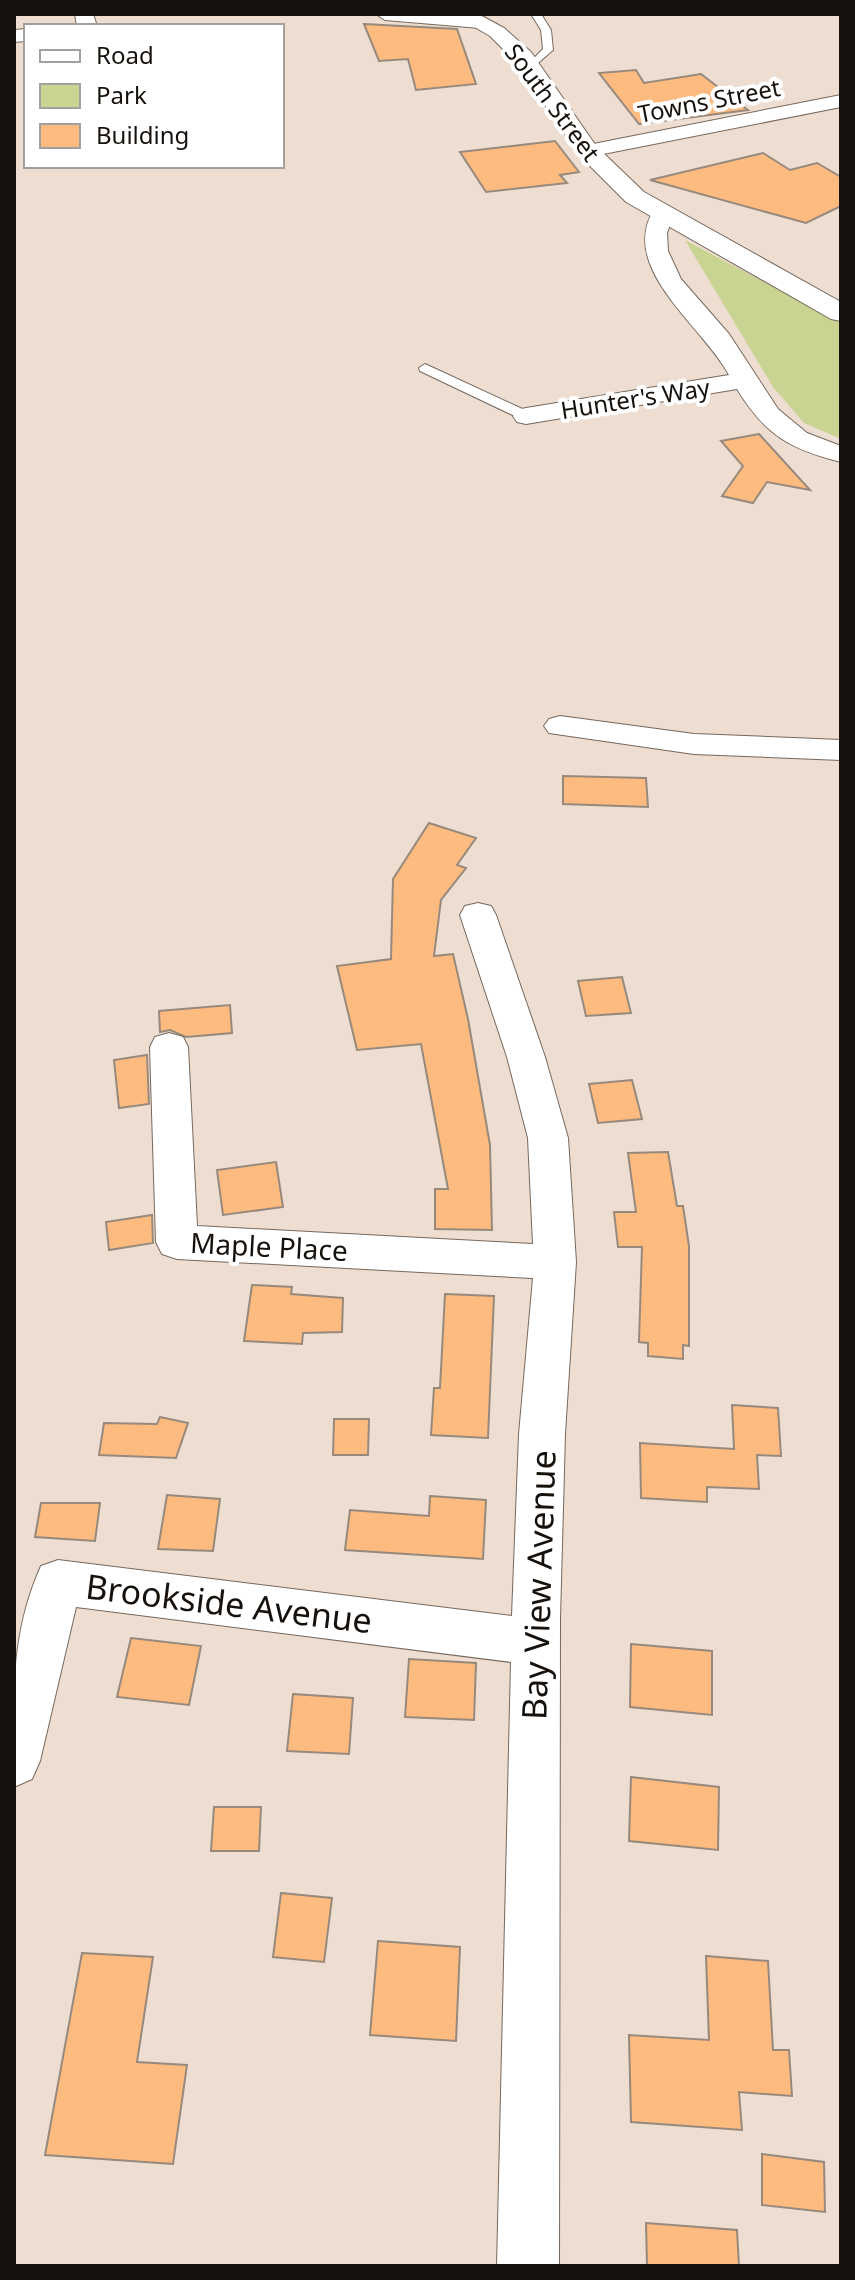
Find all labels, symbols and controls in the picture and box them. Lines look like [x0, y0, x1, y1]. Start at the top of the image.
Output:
legend [24, 24, 284, 168]
street label: South Street [498, 36, 608, 168]
text: Road [96, 38, 154, 71]
street label: Towns Street [635, 70, 783, 130]
text: Park [96, 78, 147, 111]
text: Building [96, 118, 189, 151]
street label: Hunter's Way [558, 370, 713, 426]
street label: Maple Place [189, 1223, 349, 1269]
street label: Bay View Avenue [510, 1449, 566, 1721]
street label: Brookside Avenue [83, 1563, 375, 1643]

